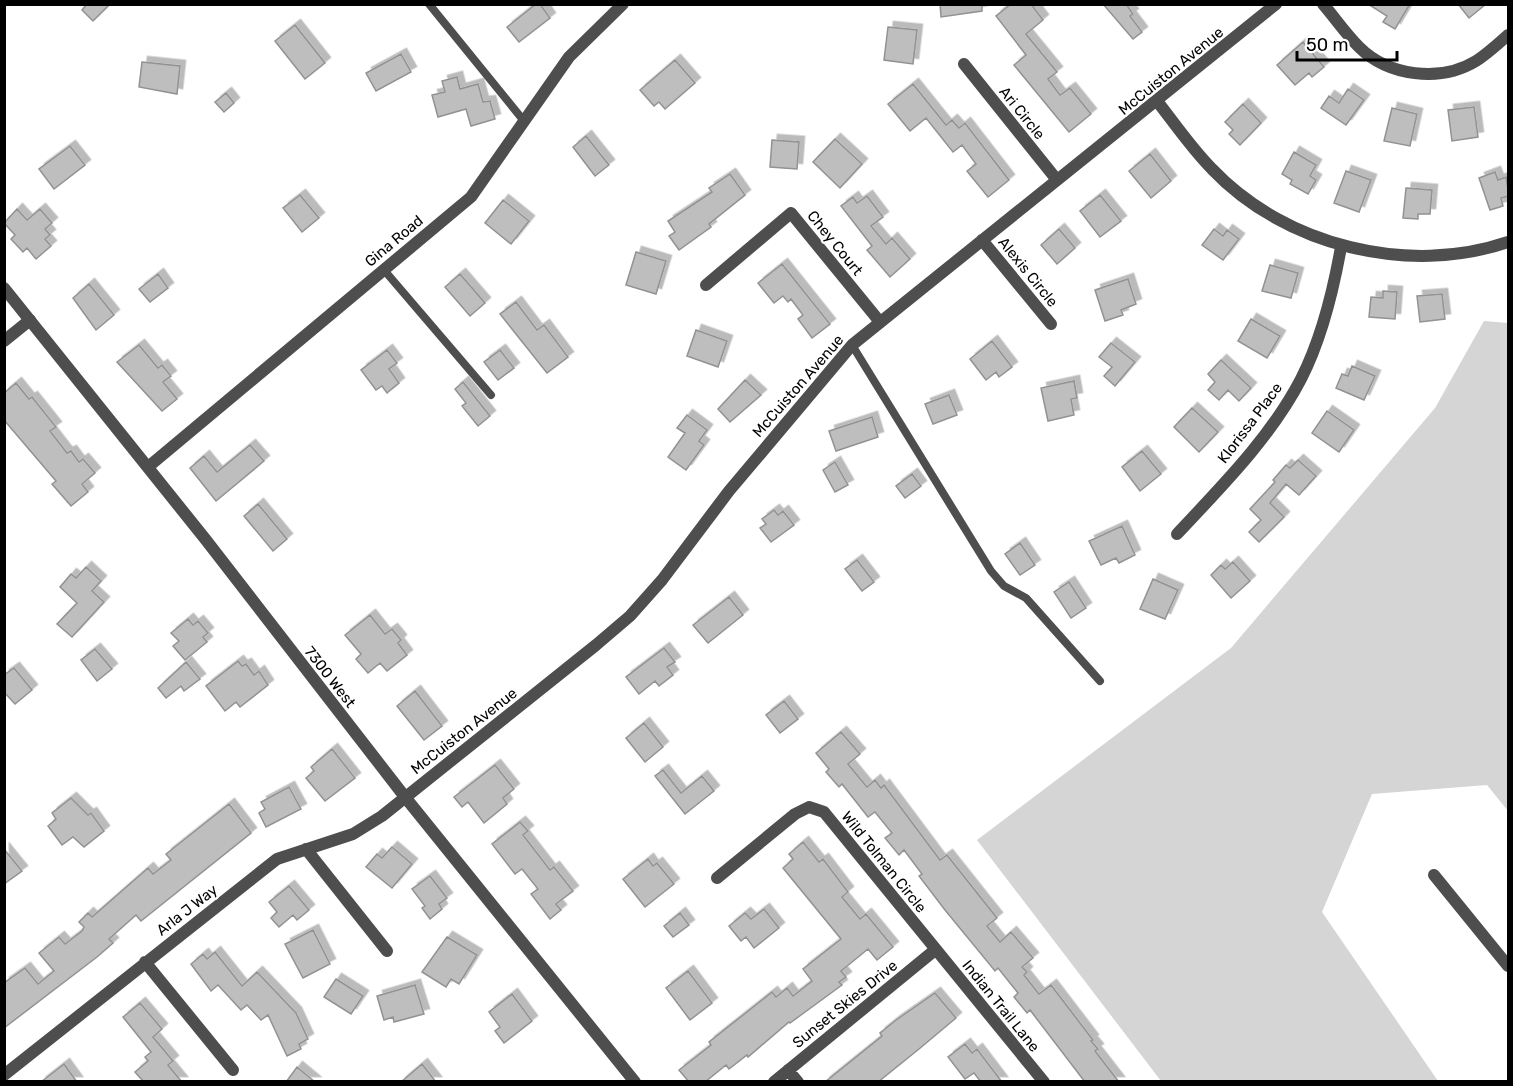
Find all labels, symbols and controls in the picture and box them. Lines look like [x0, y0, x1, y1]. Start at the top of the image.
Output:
street label: McCuiston Avenue [1115, 23, 1227, 119]
scale bar [1297, 24, 1398, 62]
text: 50 m [1306, 34, 1349, 56]
street label: Ari Circle [995, 83, 1049, 143]
street label: Chey Court [803, 207, 867, 279]
street label: Gina Road [361, 211, 427, 271]
street label: Alexis Circle [994, 234, 1062, 310]
street label: McCuiston Avenue [749, 331, 847, 441]
street label: Klorissa Place [1214, 379, 1286, 467]
street label: 7300 West [300, 643, 360, 711]
street label: McCuiston Avenue [407, 684, 521, 778]
street label: Wild Tolman Circle [838, 808, 930, 916]
street label: Arla J Way [153, 881, 221, 939]
street label: Sunset Skies Drive [789, 956, 901, 1052]
street label: Indian Trail Lane [958, 956, 1044, 1056]

